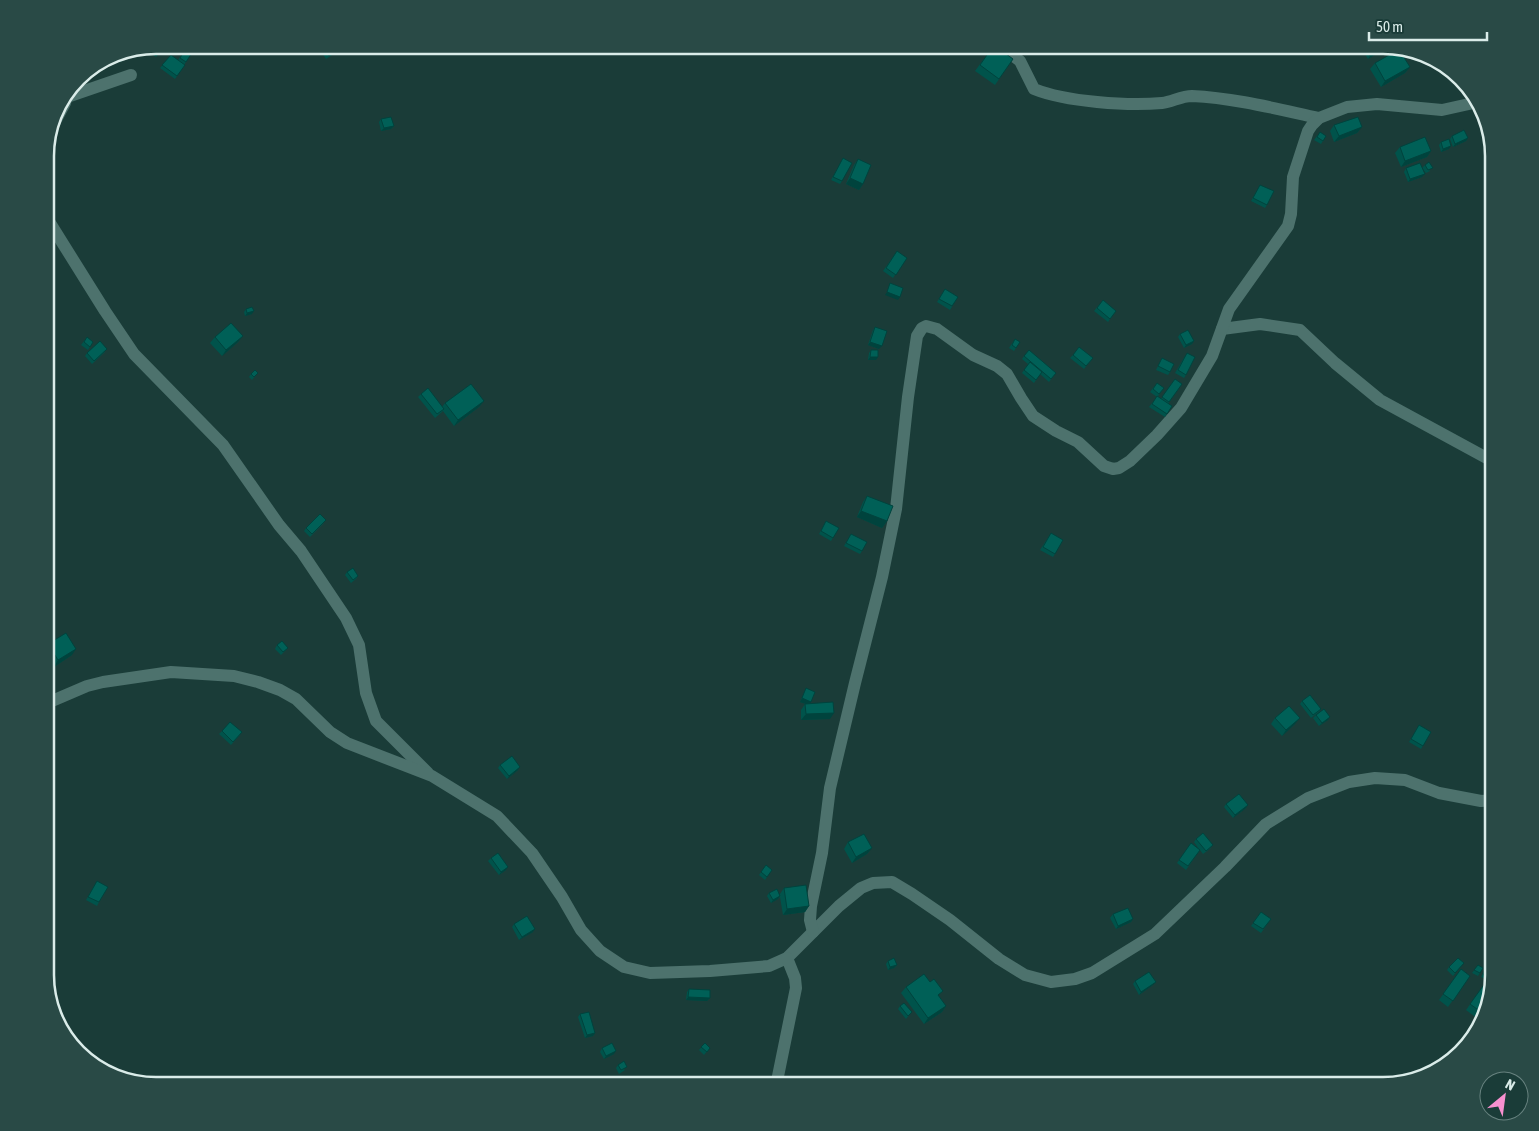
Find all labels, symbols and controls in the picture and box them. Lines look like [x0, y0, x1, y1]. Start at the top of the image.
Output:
scale bar [1369, 10, 1486, 42]
text: 50 m [1376, 18, 1403, 35]
north arrow [1479, 1071, 1529, 1121]
text: N [1503, 1076, 1518, 1094]

